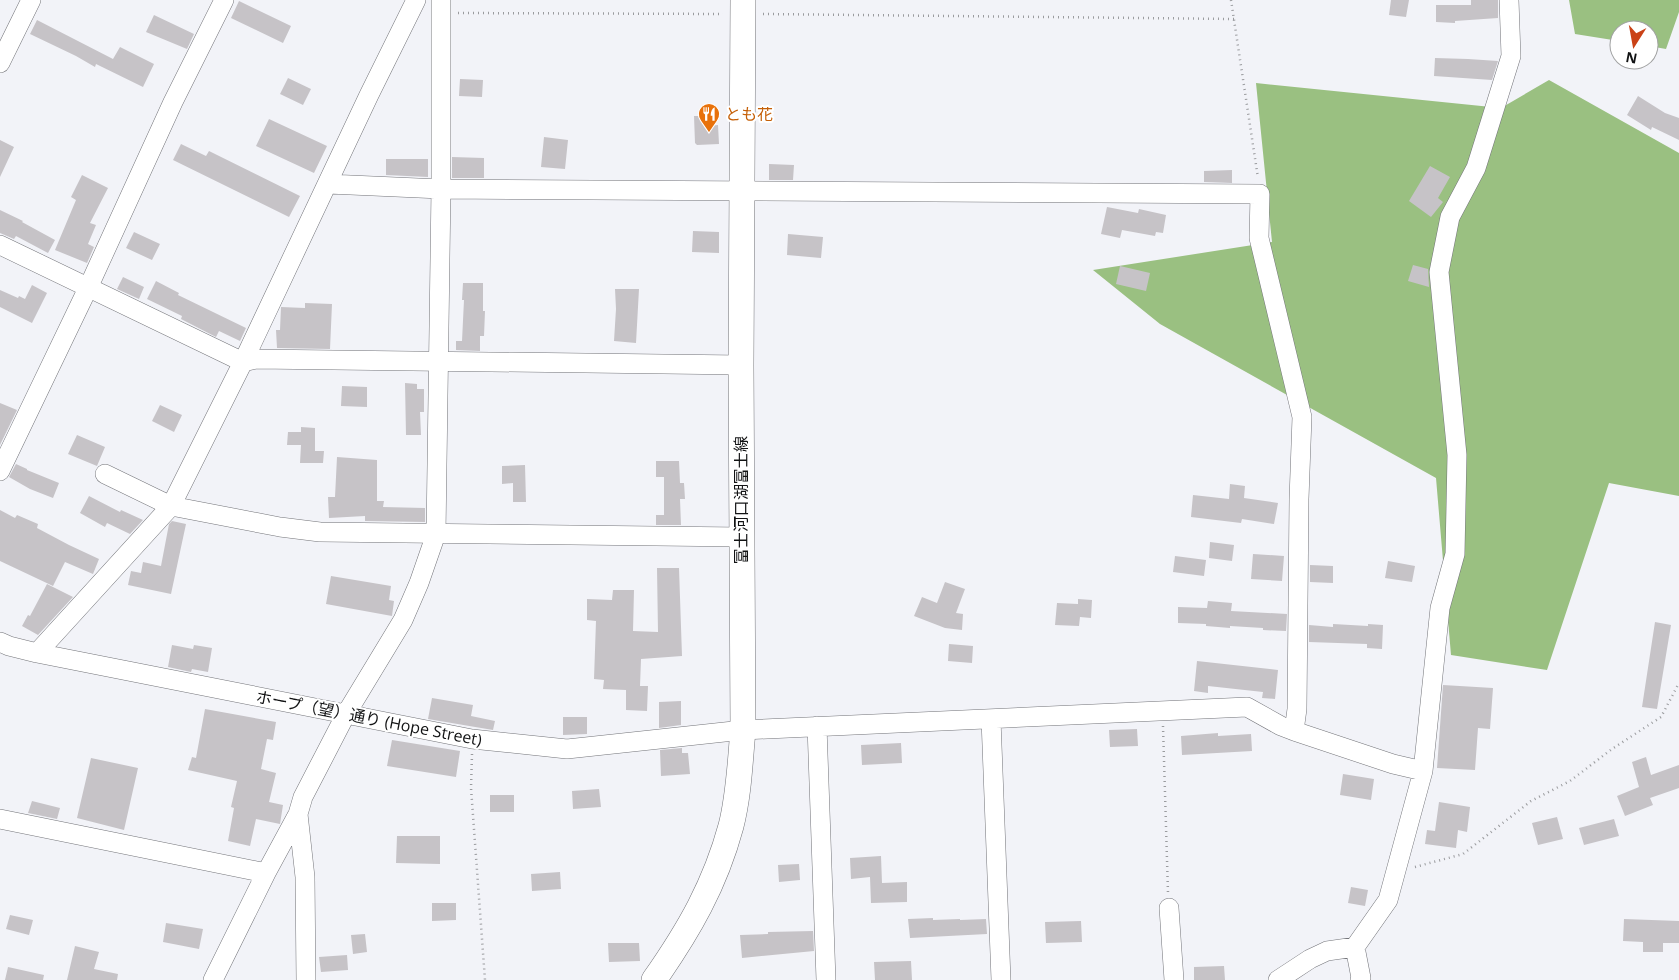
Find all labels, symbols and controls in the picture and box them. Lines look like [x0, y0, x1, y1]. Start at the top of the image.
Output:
north arrow [1609, 20, 1659, 70]
text: N [1624, 48, 1639, 69]
restaurant icon: とも花 [697, 102, 721, 133]
place label: とも花 [725, 103, 773, 125]
street label: 富士河口湖富士線 [730, 436, 752, 564]
street label: ホープ（望）通り (Hope Street) [254, 685, 484, 751]

